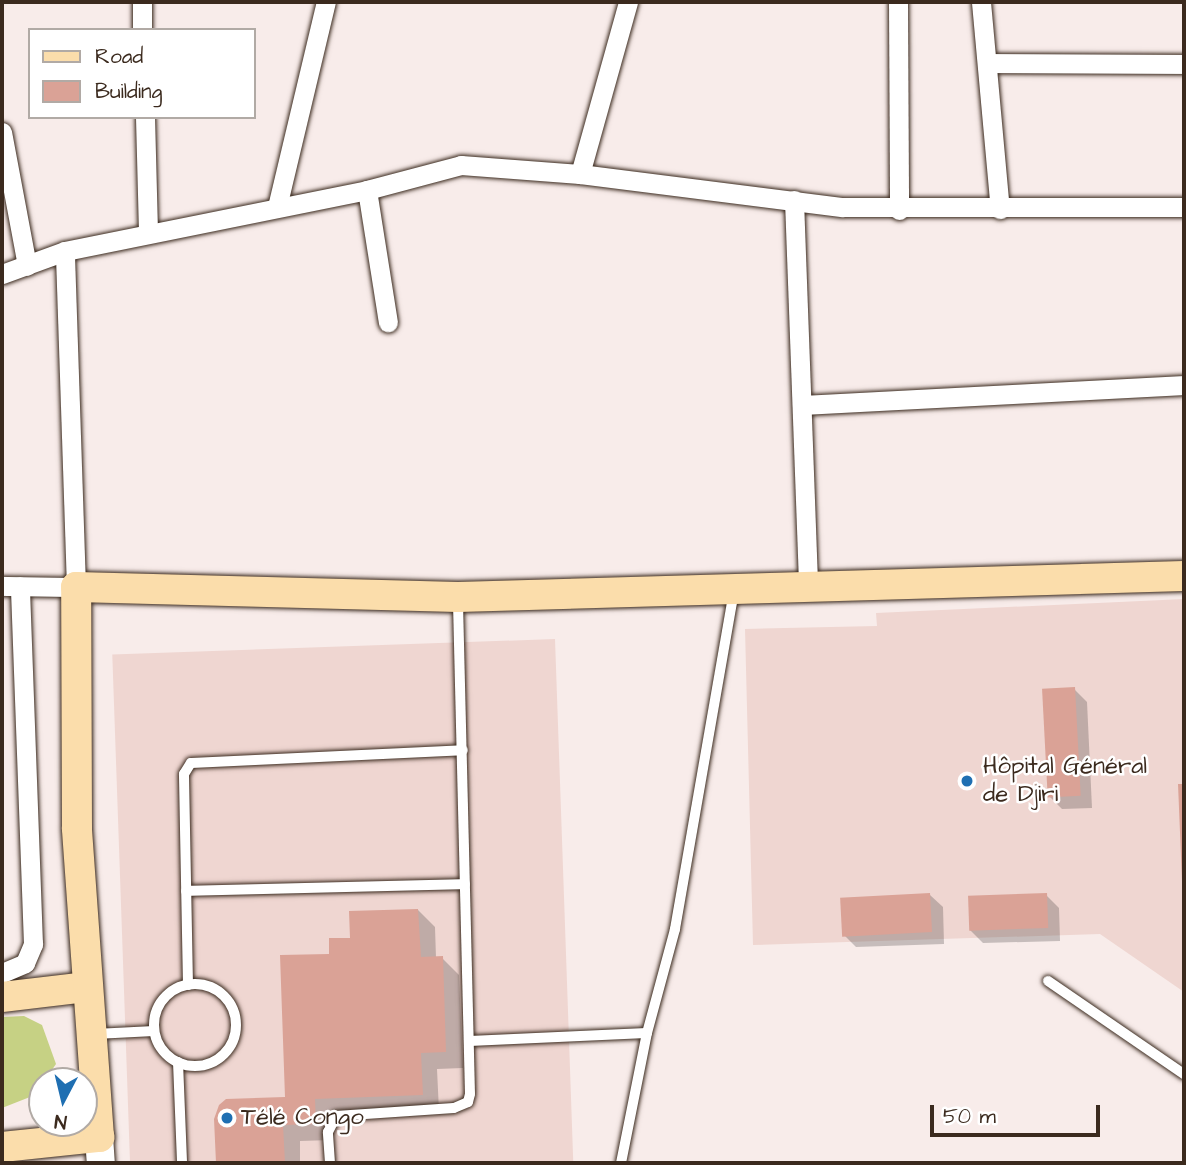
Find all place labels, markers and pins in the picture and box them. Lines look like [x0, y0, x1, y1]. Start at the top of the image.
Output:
place label: Hôpital Général de Djiri [983, 753, 1147, 809]
marker: Hôpital Général de Djiri [957, 771, 977, 791]
place label: Télé Congo [241, 1104, 364, 1132]
marker: Télé Congo [219, 1110, 235, 1126]

